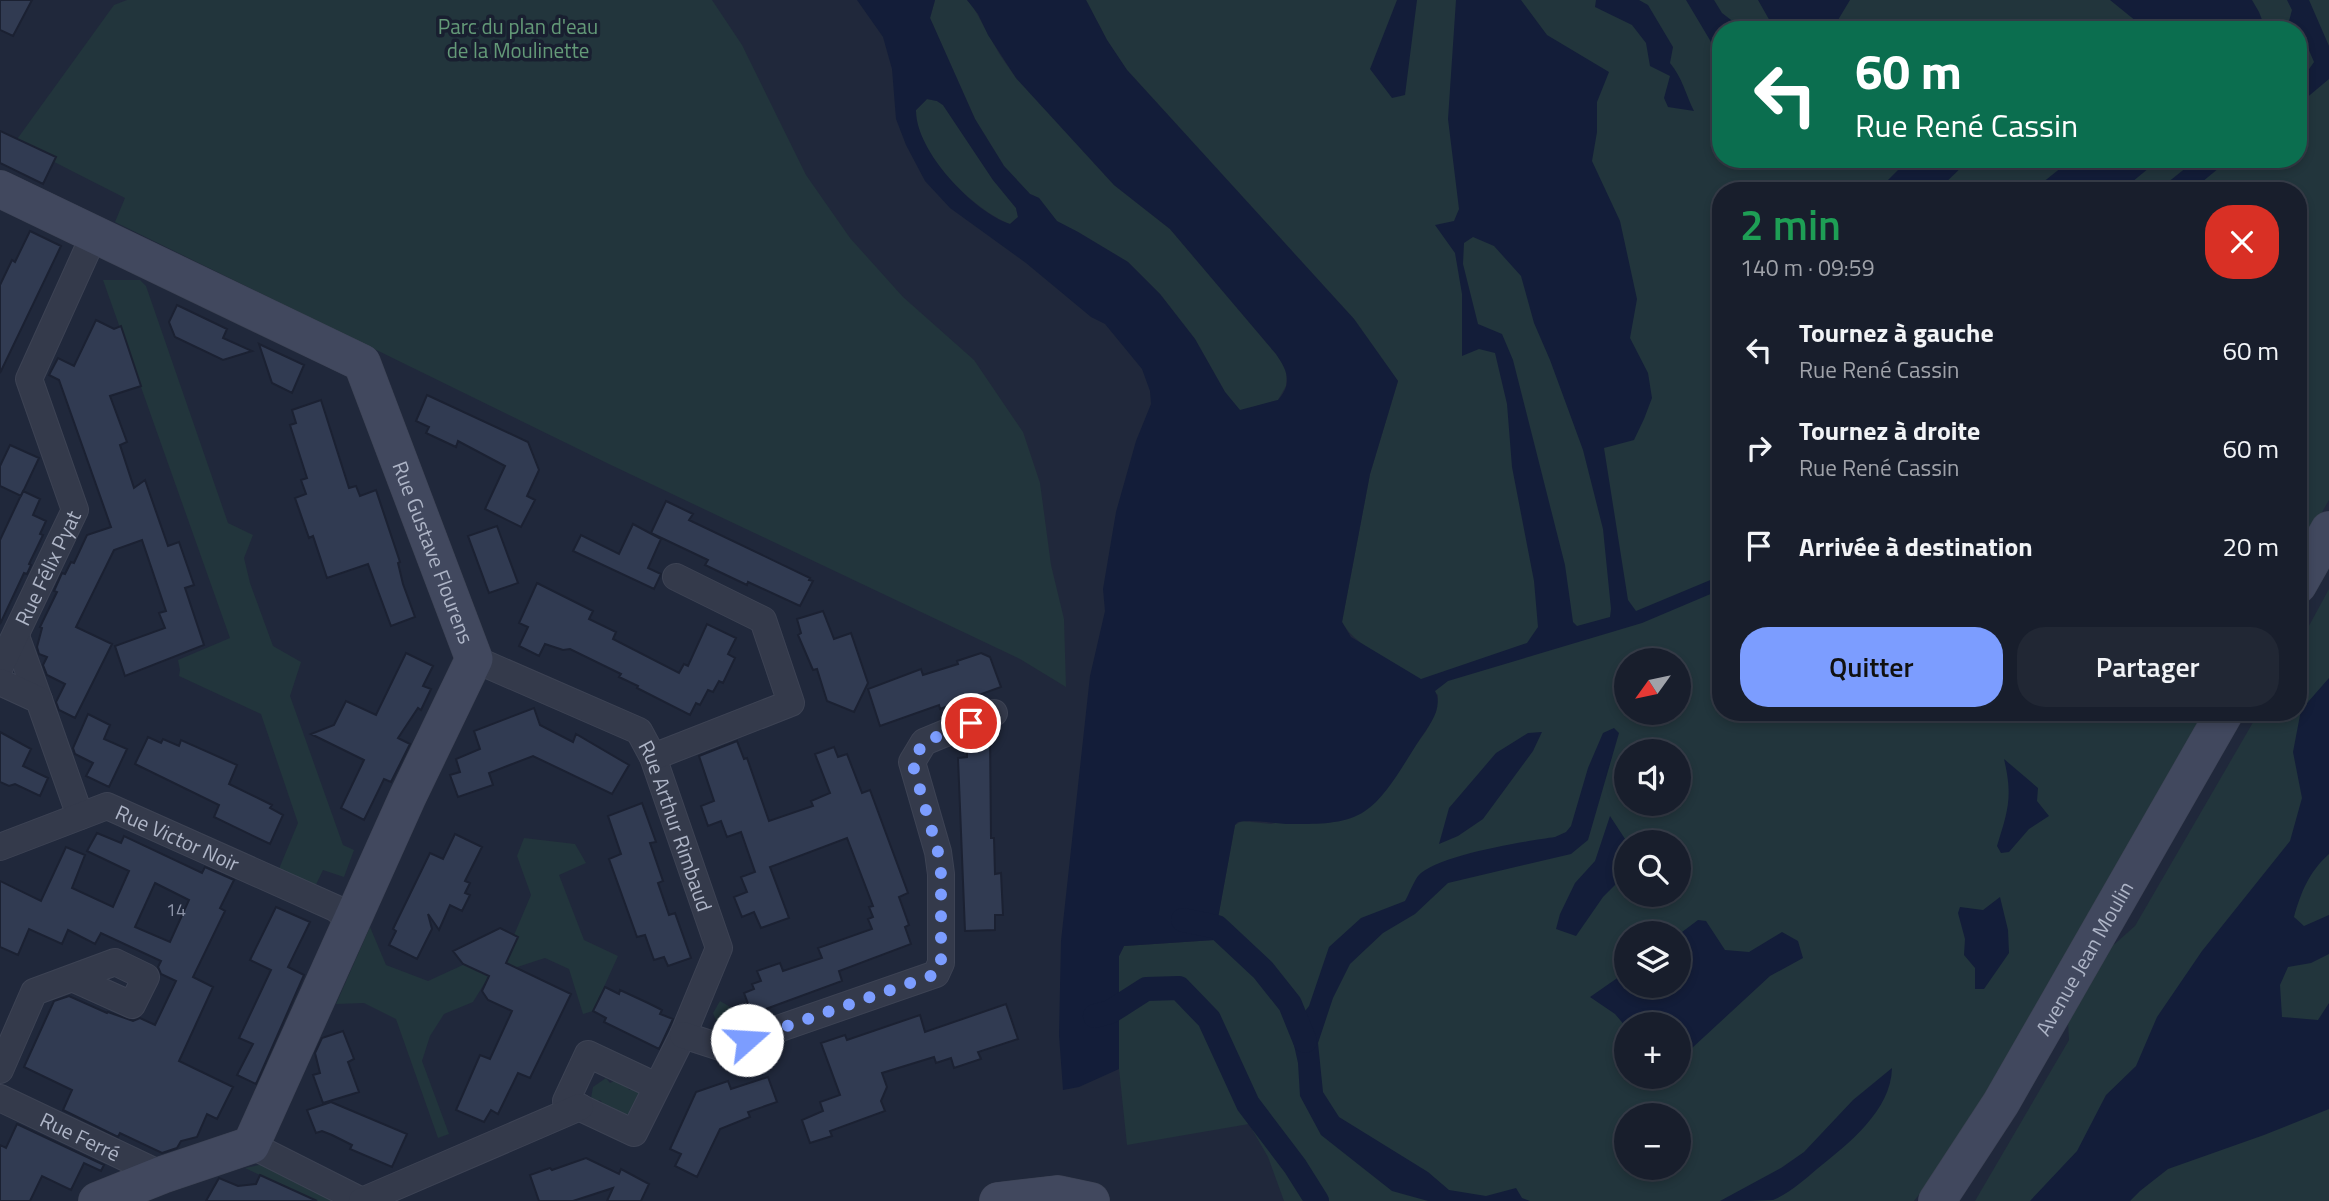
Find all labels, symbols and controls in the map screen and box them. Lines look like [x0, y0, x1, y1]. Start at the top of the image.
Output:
park label: Parc du plan d'eau de la Moulinette [438, 10, 598, 66]
text: 60 m [1855, 33, 1962, 108]
icon: left [1740, 49, 1831, 140]
text: Rue René Cassin [1855, 101, 2078, 149]
text: 2 min [1740, 192, 1841, 256]
button: close [2205, 205, 2279, 279]
text: 140 m · 09:59 [1740, 250, 1875, 285]
text: Tournez à gauche [1799, 313, 1994, 352]
icon: left [1740, 331, 1778, 369]
text: 60 m [2222, 331, 2279, 370]
text: Rue René Cassin [1799, 352, 1959, 387]
text: Tournez à droite [1799, 411, 1980, 450]
icon: right [1740, 429, 1778, 467]
text: 60 m [2222, 429, 2279, 468]
text: Rue René Cassin [1799, 450, 1959, 485]
street label: Rue Gustave Flourens [385, 456, 483, 648]
street label: Rue Félix Pyat [6, 504, 89, 631]
icon: arrive [1740, 527, 1778, 565]
text: Arrivée à destination [1799, 527, 2033, 566]
text: 20 m [2222, 527, 2279, 566]
button: Quitter [1740, 627, 2003, 707]
button: Partager [2017, 627, 2279, 707]
north arrow [1614, 648, 1690, 724]
map controls [1614, 648, 1691, 1180]
pin [941, 693, 1001, 753]
icon: arrive [952, 704, 990, 742]
street label: Rue Arthur Rimbaud [631, 734, 721, 916]
button: sound [1614, 739, 1691, 816]
street label: Rue Victor Noir [111, 796, 245, 879]
button: search [1614, 830, 1691, 907]
street label: Avenue Jean Moulin [2027, 875, 2141, 1042]
house number: 14 [166, 896, 186, 923]
button: layers [1614, 921, 1691, 998]
position arrow [710, 1003, 784, 1077]
button: + [1614, 1012, 1691, 1089]
street label: Rue Ferré [35, 1103, 126, 1169]
button: − [1614, 1103, 1691, 1180]

